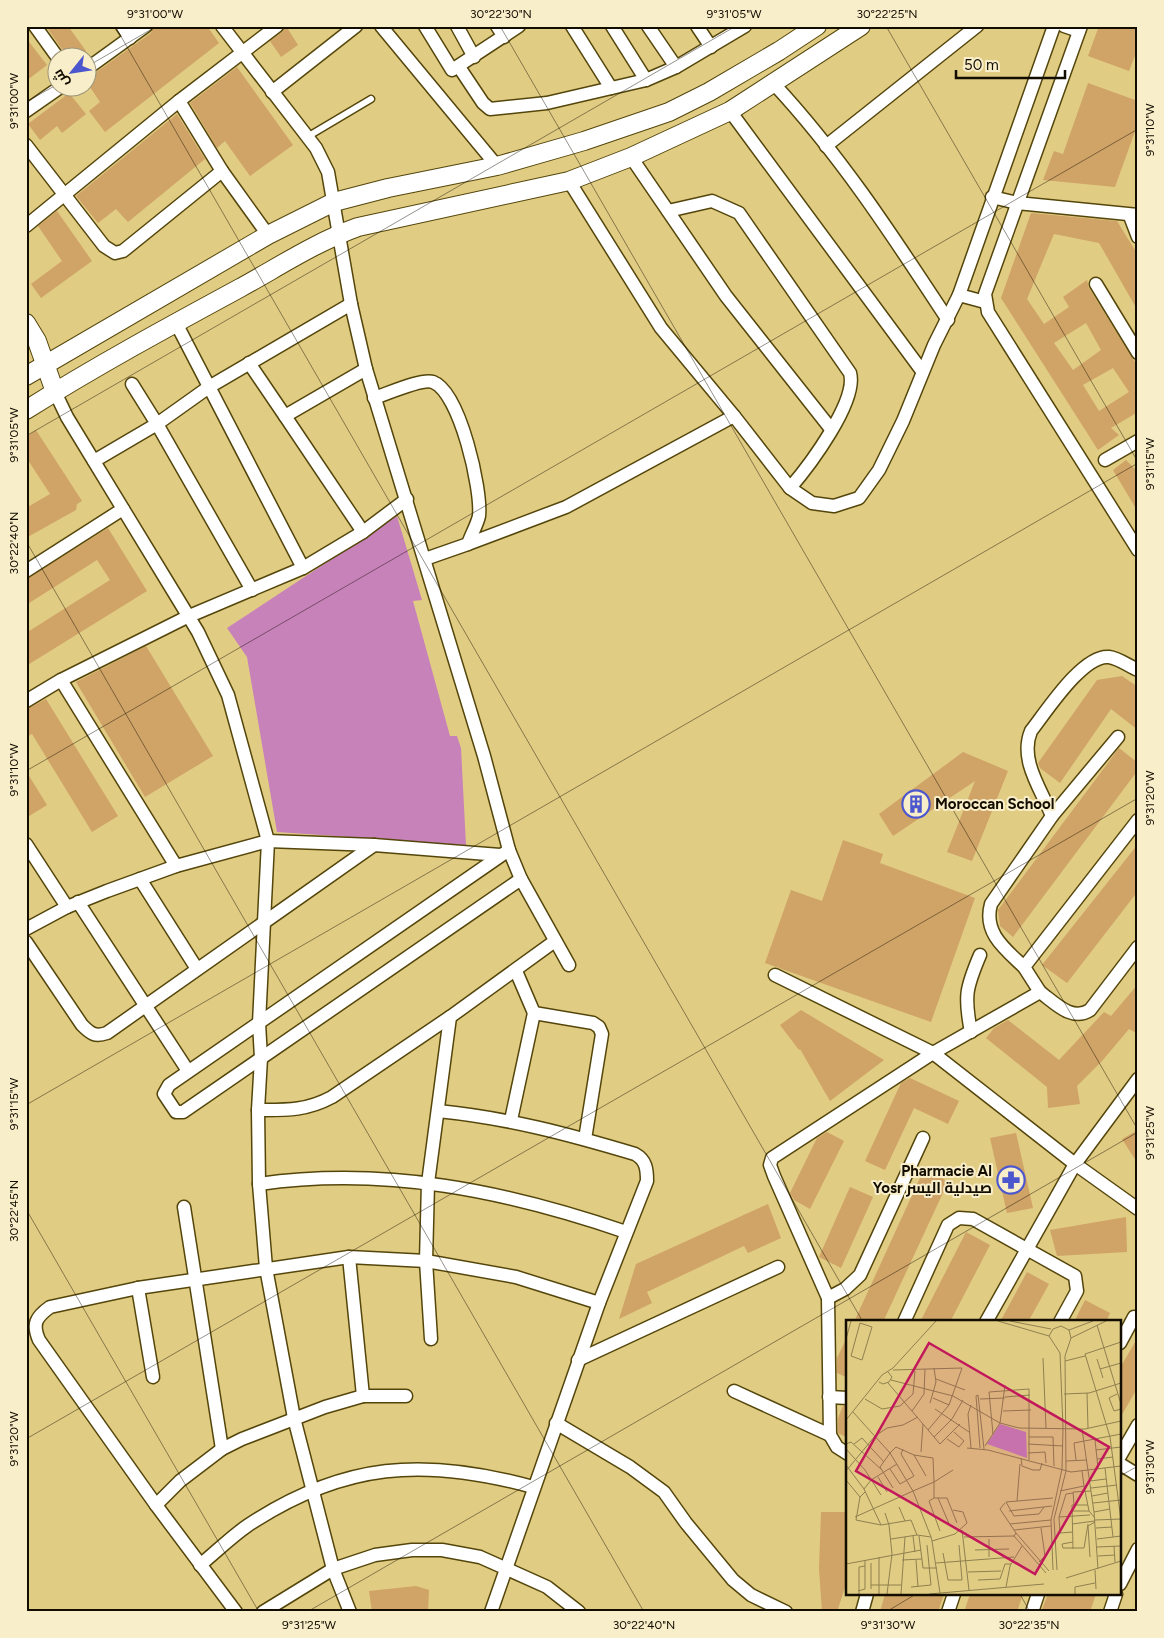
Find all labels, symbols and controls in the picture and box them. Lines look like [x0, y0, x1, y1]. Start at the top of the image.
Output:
text: 9°31'00"W [127, 7, 183, 21]
text: 30°22'30"N [470, 7, 532, 21]
text: 9°31'05"W [706, 7, 762, 21]
text: 30°22'25"N [856, 7, 918, 21]
north arrow [48, 48, 98, 98]
scale bar [956, 48, 1065, 80]
text: 50 m [964, 56, 999, 74]
text: ش [49, 66, 73, 90]
text: 9°31'00"W [7, 73, 21, 129]
text: 9°31'10"W [1143, 103, 1157, 157]
text: 9°31'05"W [7, 407, 21, 463]
text: 9°31'15"W [1143, 437, 1157, 490]
text: 30°22'40"N [7, 512, 21, 574]
text: 9°31'10"W [7, 743, 21, 797]
text: 9°31'20"W [1143, 770, 1157, 825]
building icon: Moroccan School [901, 789, 931, 819]
place label: Moroccan School [935, 795, 1054, 813]
text: 9°31'15"W [7, 1077, 21, 1130]
text: 9°31'25"W [1143, 1105, 1157, 1160]
place label: Pharmacie Al Yosr صيدلية اليسر [873, 1162, 992, 1197]
pharmacy icon: Pharmacie Al Yosr صيدلية اليسر [996, 1165, 1026, 1195]
text: 30°22'45"N [7, 1180, 21, 1242]
inset map [846, 1320, 1122, 1596]
text: 9°31'20"W [7, 1411, 21, 1466]
text: 9°31'30"W [1143, 1439, 1157, 1494]
text: 9°31'25"W [282, 1618, 337, 1632]
text: 30°22'40"N [613, 1618, 675, 1632]
text: 9°31'30"W [861, 1618, 916, 1632]
text: 30°22'35"N [998, 1618, 1060, 1632]

